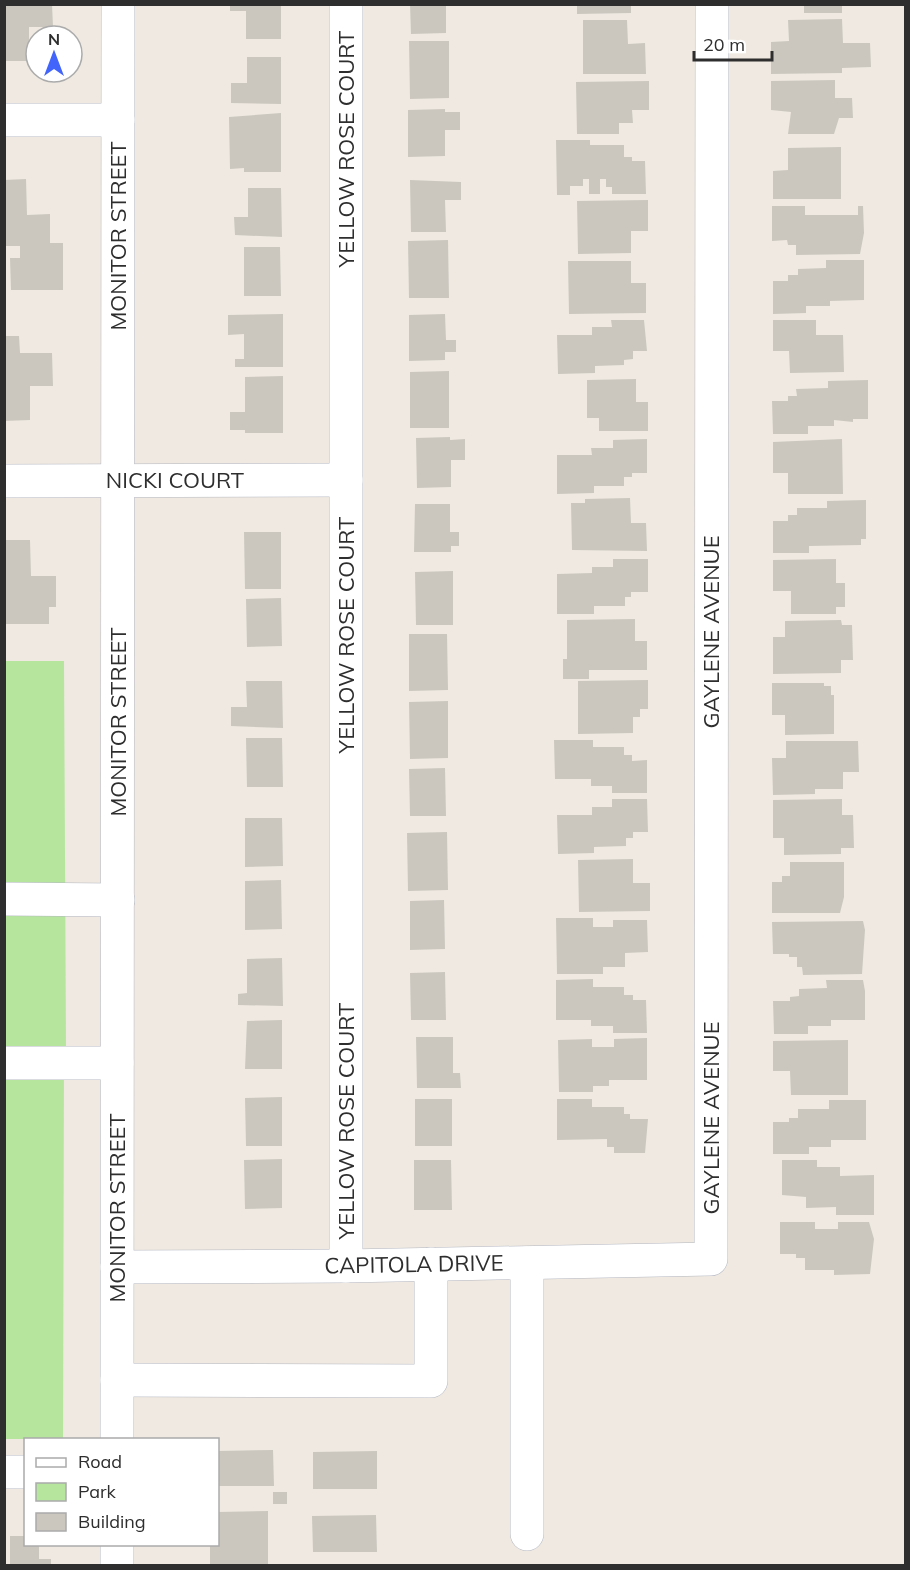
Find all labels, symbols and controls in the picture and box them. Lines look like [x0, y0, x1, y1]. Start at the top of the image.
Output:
north arrow [24, 24, 84, 84]
scale bar [694, 24, 772, 62]
text: N [48, 29, 60, 49]
street label: YELLOW ROSE COURT [332, 31, 360, 268]
text: 20 m [703, 33, 745, 56]
street label: MONITOR STREET [104, 141, 132, 331]
street label: NICKI COURT [106, 466, 244, 494]
street label: YELLOW ROSE COURT [332, 517, 360, 754]
street label: GAYLENE AVENUE [697, 535, 725, 729]
street label: MONITOR STREET [104, 627, 132, 817]
street label: YELLOW ROSE COURT [332, 1003, 360, 1240]
street label: GAYLENE AVENUE [697, 1021, 725, 1215]
street label: MONITOR STREET [103, 1113, 131, 1303]
street label: CAPITOLA DRIVE [324, 1248, 504, 1280]
legend [24, 1438, 219, 1546]
text: Road [78, 1450, 122, 1473]
text: Park [78, 1480, 117, 1503]
text: Building [78, 1510, 146, 1533]

